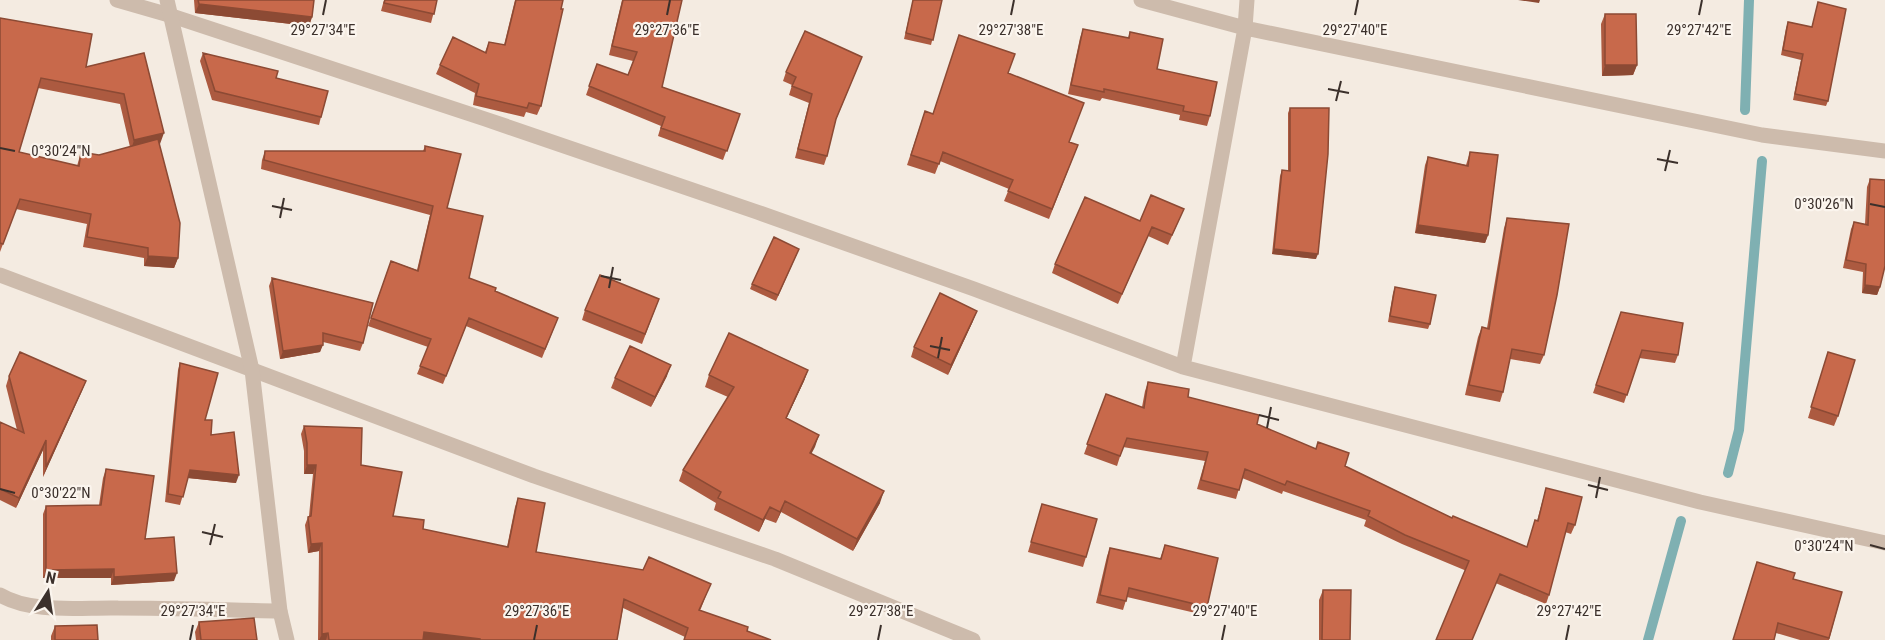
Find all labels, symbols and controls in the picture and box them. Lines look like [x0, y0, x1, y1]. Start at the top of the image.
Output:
text: 29°27'34"E [291, 21, 355, 39]
text: 29°27'36"E [635, 21, 699, 39]
text: 29°27'38"E [979, 21, 1043, 39]
text: 29°27'40"E [1323, 21, 1387, 39]
text: 29°27'42"E [1667, 21, 1731, 39]
text: 0°30'24"N [31, 142, 91, 160]
text: 0°30'26"N [1794, 195, 1854, 213]
text: 0°30'22"N [31, 484, 91, 502]
text: 0°30'24"N [1794, 537, 1854, 555]
north arrow [18, 562, 78, 622]
text: N [44, 568, 58, 588]
text: 29°27'34"E [161, 602, 225, 620]
text: 29°27'36"E [505, 602, 569, 620]
text: 29°27'38"E [849, 602, 913, 620]
text: 29°27'40"E [1193, 602, 1257, 620]
text: 29°27'42"E [1537, 602, 1601, 620]

